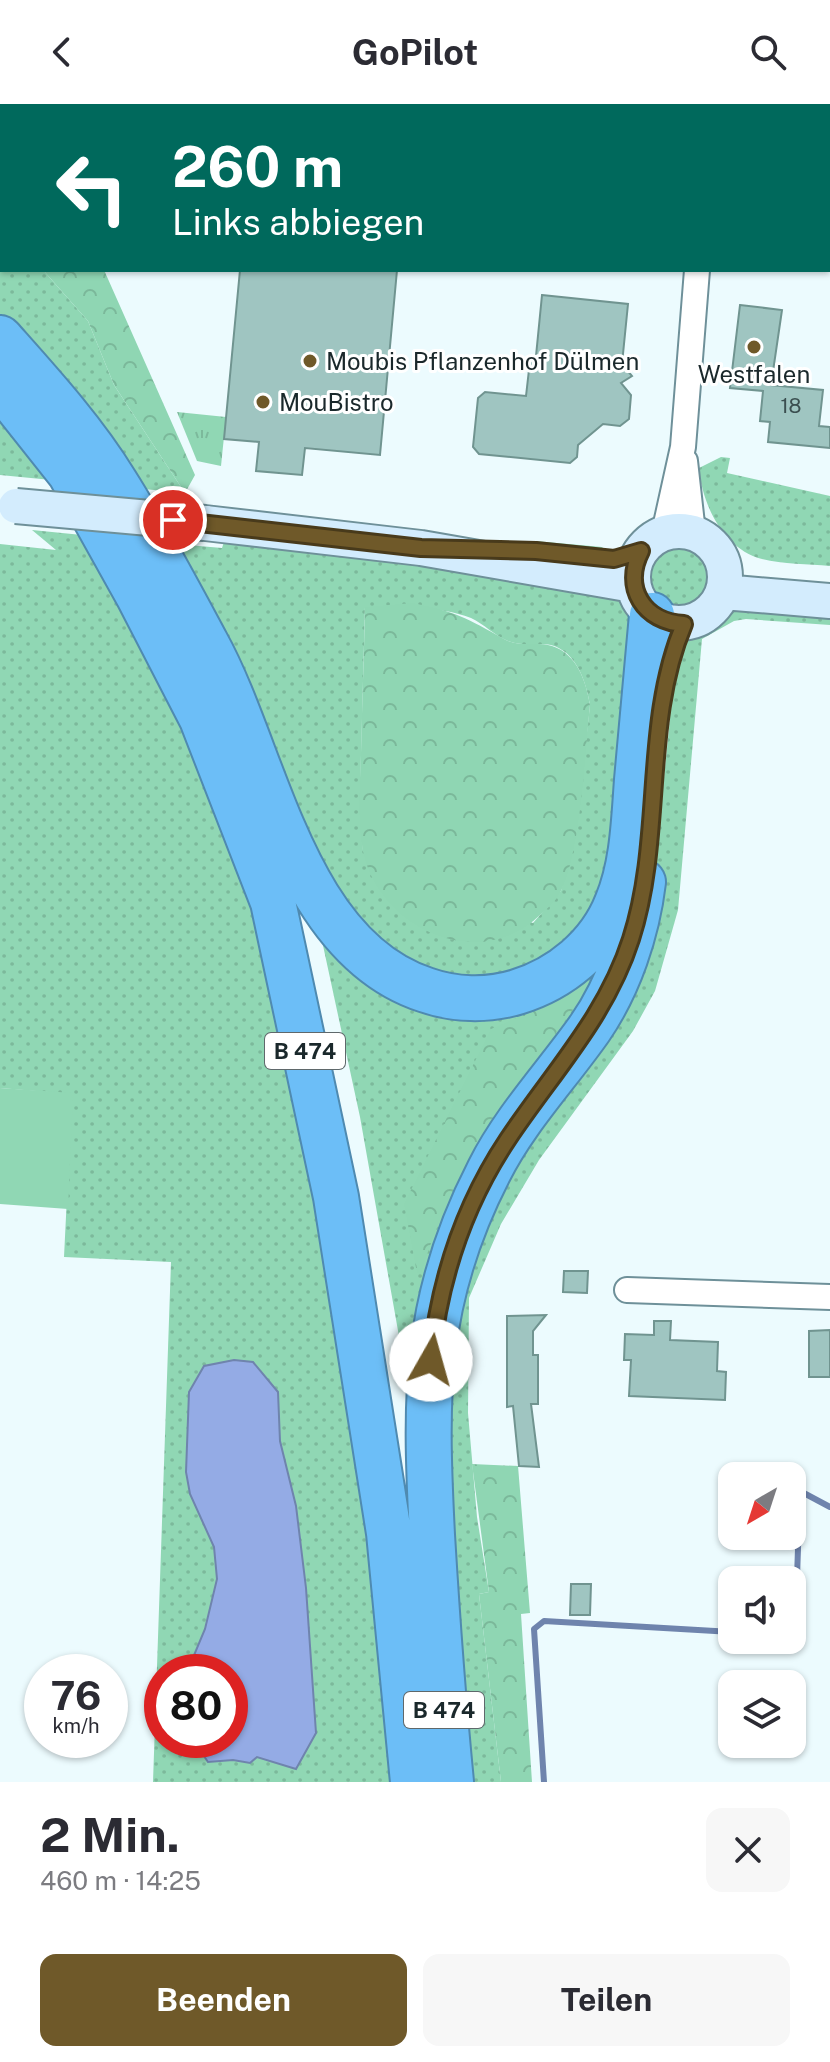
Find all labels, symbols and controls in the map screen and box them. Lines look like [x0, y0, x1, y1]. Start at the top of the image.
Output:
icon: back [40, 30, 84, 74]
icon: search [746, 30, 790, 74]
text: GoPilot [352, 31, 478, 73]
text: 260 m [172, 134, 343, 200]
icon: left [40, 136, 144, 240]
text: Links abbiegen [172, 201, 424, 243]
marker: Westfalen [745, 338, 763, 356]
place label: Moubis Pflanzenhof Dülmen [326, 347, 639, 375]
marker: Moubis Pflanzenhof Dülmen [301, 352, 319, 370]
place label: Westfalen [698, 360, 810, 388]
place label: MouBistro [279, 388, 394, 416]
marker: MouBistro [254, 393, 272, 411]
house number: 18 [780, 394, 802, 418]
pin [139, 486, 207, 554]
icon: arrive [151, 498, 195, 542]
road number: B 474 [265, 1033, 345, 1069]
position arrow [389, 1318, 473, 1402]
north arrow [718, 1462, 806, 1550]
map controls [718, 1462, 806, 1758]
button: sound [718, 1566, 806, 1654]
speed limit sign: 80 [144, 1654, 248, 1758]
button: layers [718, 1670, 806, 1758]
text: 76 [50, 1672, 102, 1719]
road number: B 474 [404, 1692, 484, 1728]
text: km/h [52, 1714, 100, 1738]
text: 2 Min. [40, 1806, 180, 1863]
button: close [706, 1808, 790, 1892]
text: 460 m · 14:25 [40, 1865, 201, 1896]
button: Beenden [40, 1954, 407, 2046]
button: Teilen [423, 1954, 790, 2046]

